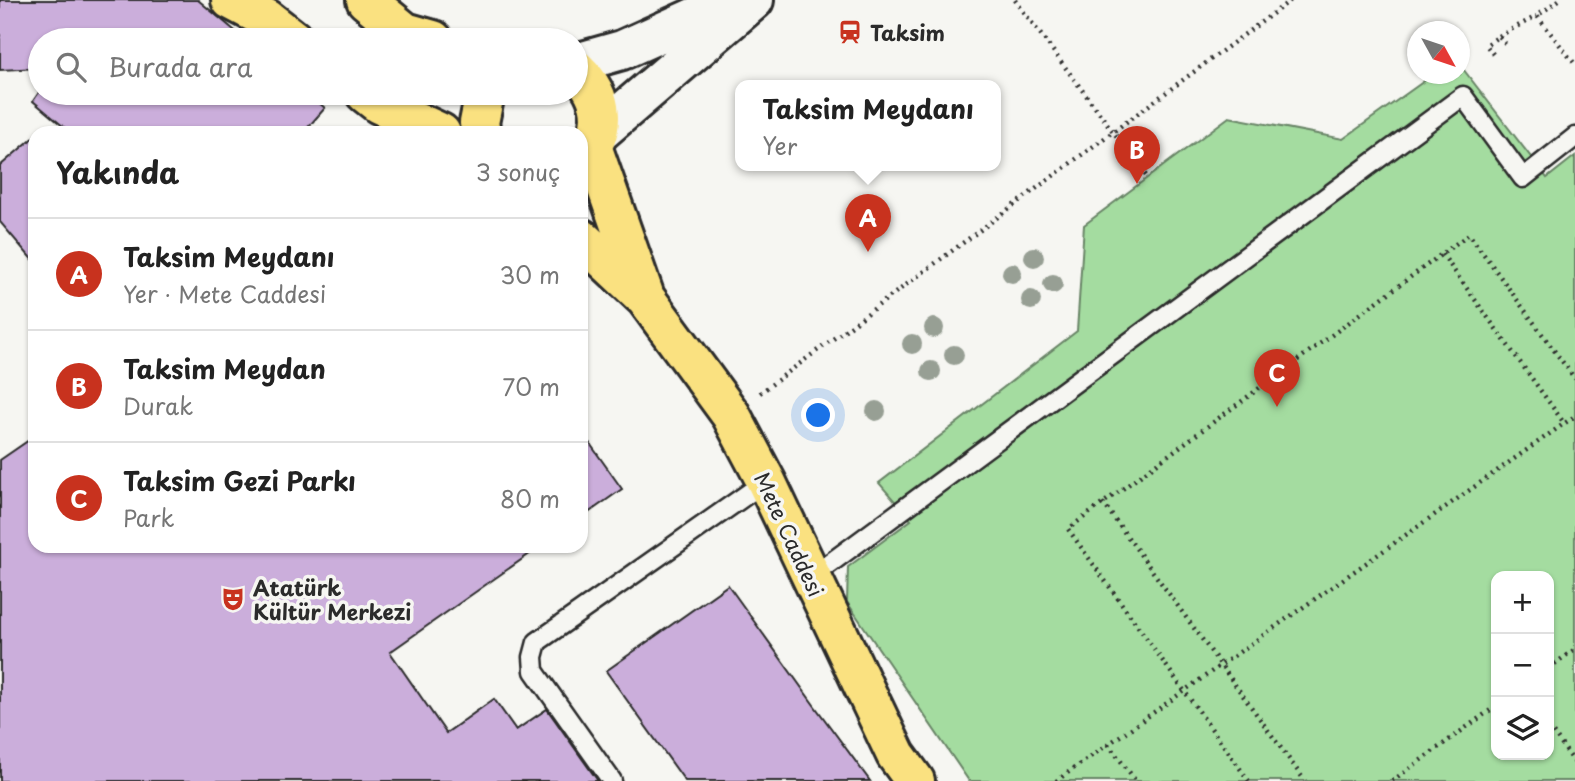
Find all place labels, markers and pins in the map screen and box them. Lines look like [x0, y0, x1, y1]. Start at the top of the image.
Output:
place label: Taksim [870, 16, 945, 48]
station icon: Taksim [836, 18, 864, 46]
pin: B [1114, 126, 1160, 184]
pin: A [845, 194, 891, 252]
pin: C [1254, 349, 1300, 407]
place label: Atatürk Kültür Merkezi [253, 571, 411, 627]
theatre icon: Atatürk Kültür Merkezi [219, 585, 247, 613]

